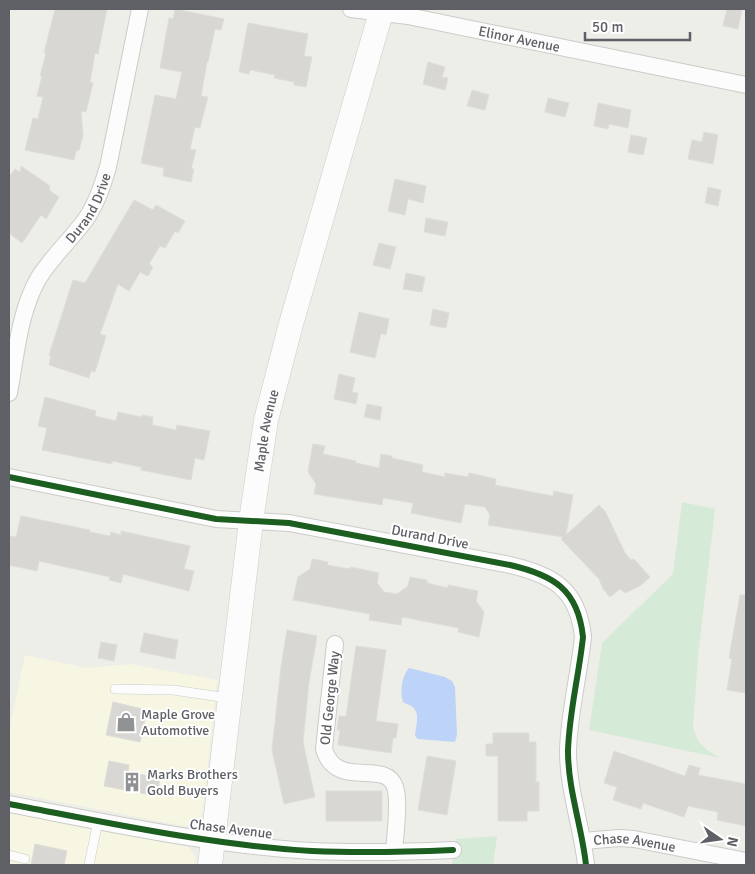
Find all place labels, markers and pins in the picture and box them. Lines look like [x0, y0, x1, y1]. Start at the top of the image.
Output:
place label: Maple Grove Automotive [141, 706, 215, 739]
shop icon: Maple Grove Automotive [115, 711, 137, 733]
place label: Marks Brothers Gold Buyers [147, 766, 238, 799]
building icon: Marks Brothers Gold Buyers [121, 771, 143, 793]

